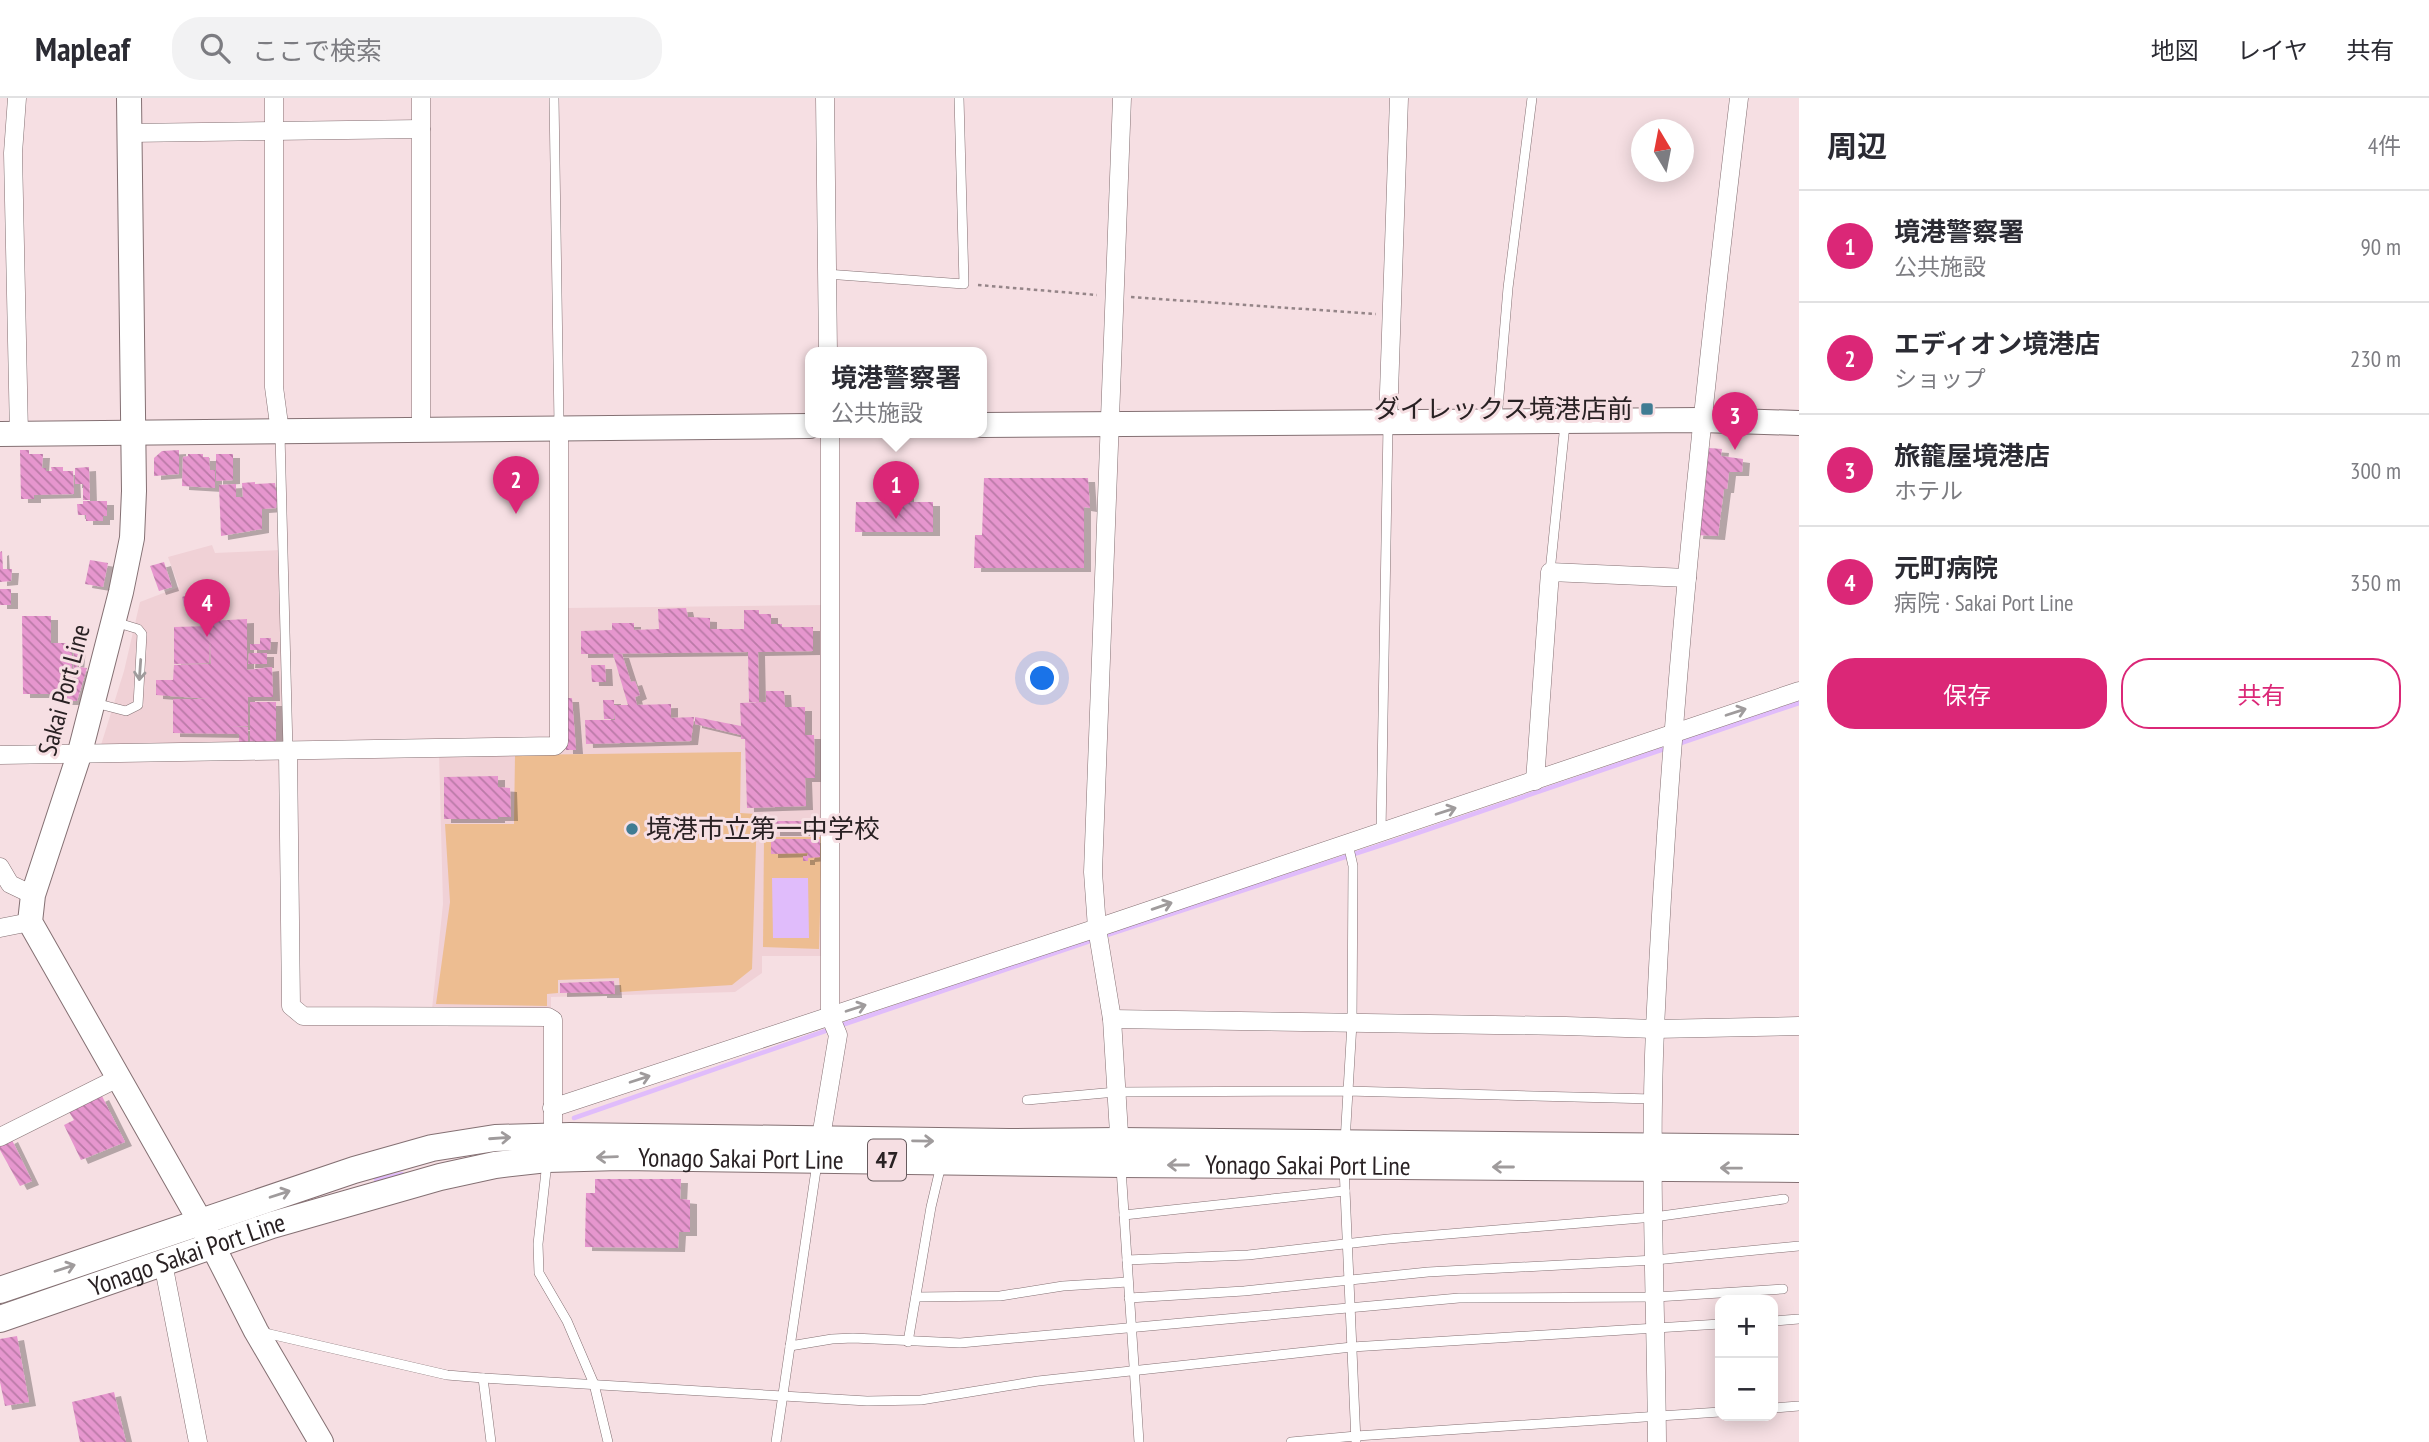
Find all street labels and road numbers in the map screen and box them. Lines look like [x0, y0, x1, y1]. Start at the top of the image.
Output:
street label: Sakai Port Line [30, 621, 97, 759]
street label: Yonago Sakai Port Line [638, 1140, 844, 1176]
road number: 47 [868, 1140, 906, 1180]
street label: Yonago Sakai Port Line [1205, 1148, 1411, 1182]
street label: Yonago Sakai Port Line [84, 1205, 289, 1303]

